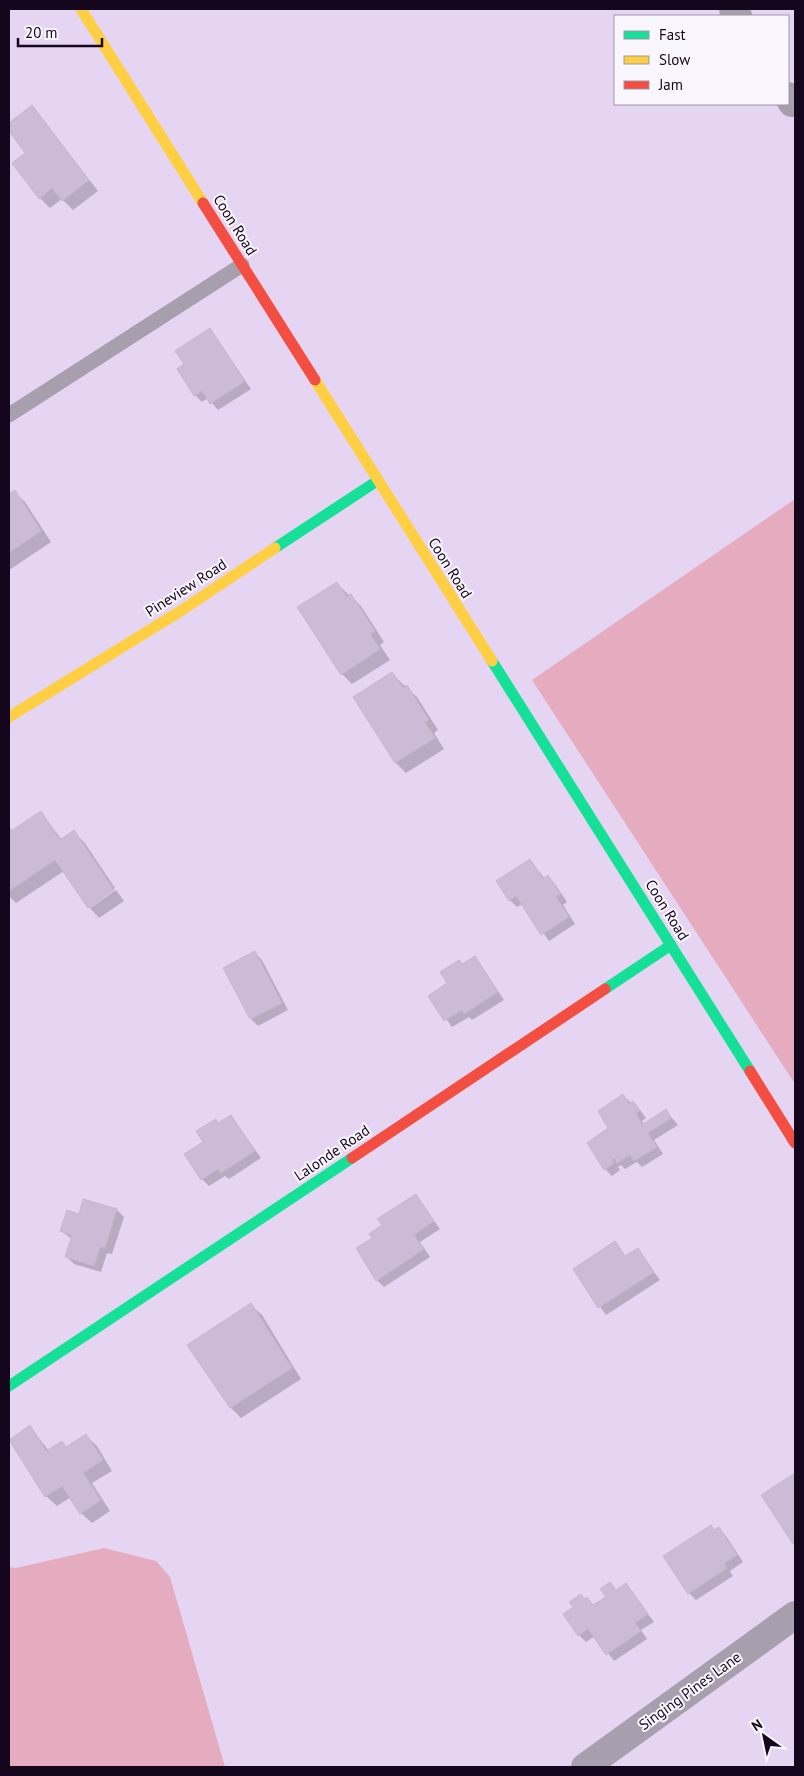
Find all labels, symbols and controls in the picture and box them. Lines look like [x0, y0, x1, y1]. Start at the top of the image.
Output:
scale bar [18, 15, 101, 47]
legend [614, 15, 789, 105]
text: 20 m [25, 23, 58, 42]
text: Fast [659, 25, 686, 44]
text: Slow [659, 50, 690, 69]
text: Jam [658, 75, 683, 94]
street label: Coon Road [209, 191, 262, 259]
street label: Coon Road [424, 534, 477, 602]
street label: Pineview Road [142, 554, 230, 621]
street label: Coon Road [641, 876, 694, 944]
street label: Lalonde Road [290, 1120, 373, 1185]
street label: Singing Pines Lane [635, 1647, 745, 1734]
north arrow [739, 1711, 789, 1761]
text: N [748, 1715, 766, 1735]

